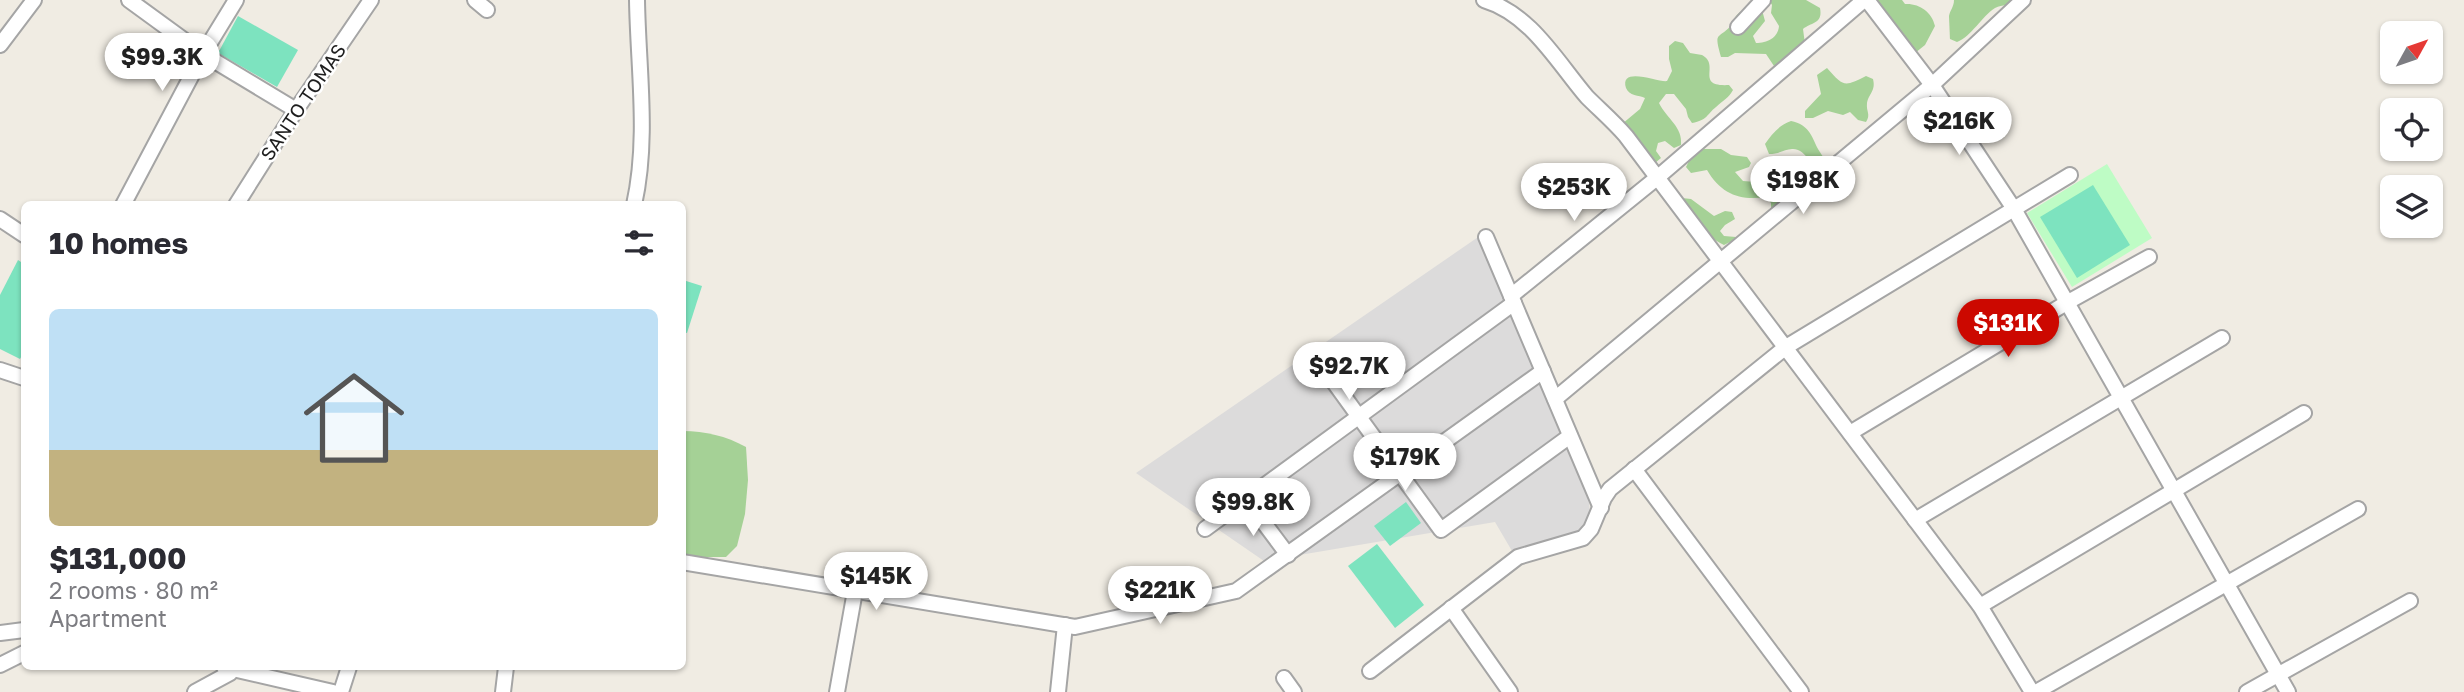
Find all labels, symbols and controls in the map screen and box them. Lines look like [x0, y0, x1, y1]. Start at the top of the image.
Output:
north arrow [2380, 21, 2443, 84]
map controls [2380, 21, 2443, 238]
pin: $99.3K [105, 34, 219, 93]
street label: SANTO TOMAS [255, 39, 350, 164]
text: $99.3K [121, 42, 203, 70]
pin: $216K [1910, 97, 2008, 157]
button: locate [2380, 98, 2443, 161]
text: $216K [1923, 106, 1995, 134]
pin: $198K [1754, 156, 1852, 216]
pin: $253K [1525, 164, 1623, 223]
text: $198K [1766, 165, 1840, 193]
text: $253K [1537, 172, 1611, 200]
button: layers [2380, 175, 2443, 238]
icon: filters [620, 224, 658, 262]
text: 10 homes [49, 225, 188, 261]
pin: $131K [1959, 300, 2057, 359]
text: $131K [1973, 308, 2043, 336]
pin: $92.7K [1292, 342, 1406, 402]
text: $92.7K [1309, 351, 1389, 379]
icon: home [291, 355, 417, 481]
pin: $179K [1356, 434, 1454, 493]
text: $179K [1369, 442, 1441, 470]
pin: $99.8K [1196, 478, 1310, 538]
text: $99.8K [1211, 487, 1295, 515]
text: $131,000 [49, 540, 186, 576]
pin: $145K [827, 552, 925, 612]
text: $145K [840, 561, 912, 589]
pin: $221K [1111, 566, 1209, 626]
text: $221K [1124, 575, 1196, 603]
text: 2 rooms · 80 m² [49, 576, 218, 604]
text: Apartment [49, 604, 167, 632]

